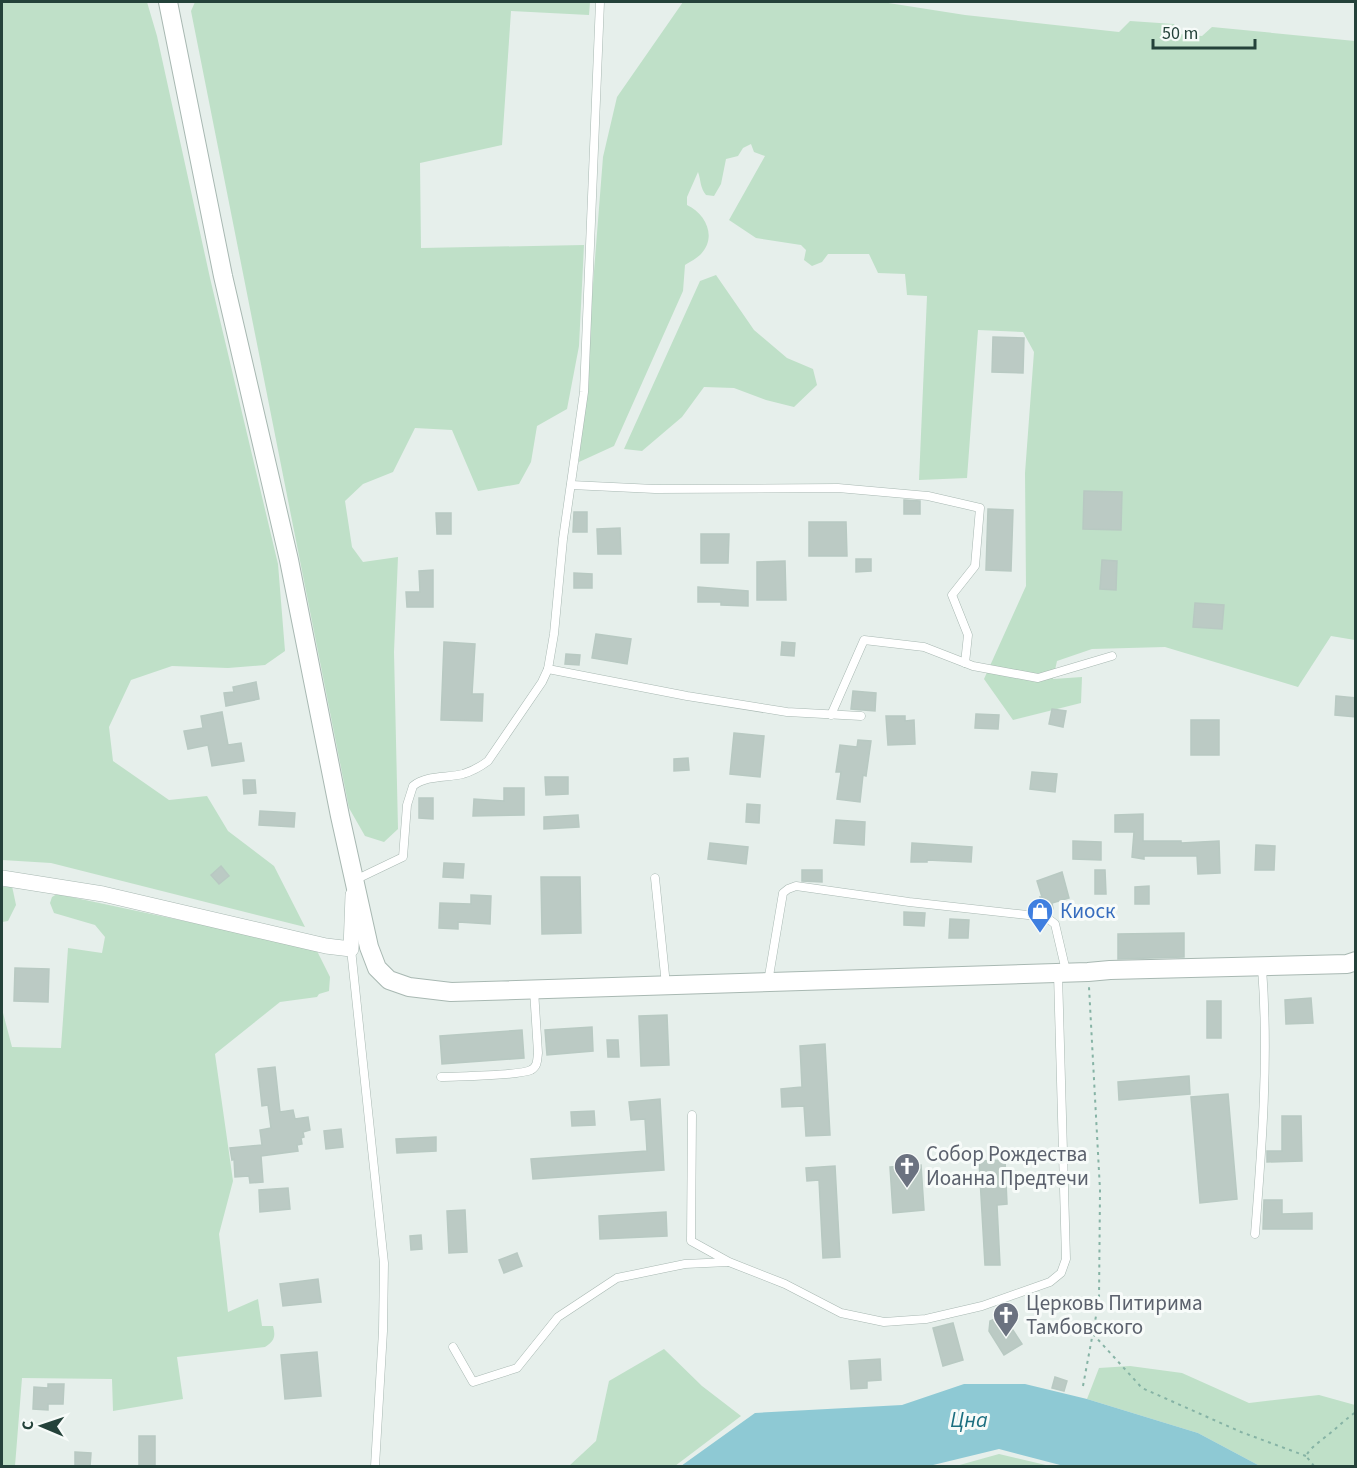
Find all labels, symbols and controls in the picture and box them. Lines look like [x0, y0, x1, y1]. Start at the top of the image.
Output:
scale bar [1153, 12, 1255, 50]
text: 50 m [1162, 21, 1198, 46]
shop icon: Киоск [1025, 896, 1055, 934]
place label: Киоск [1060, 896, 1116, 926]
place label: Собор Рождества Иоанна Предтечи [926, 1139, 1089, 1193]
church icon: Собор Рождества Иоанна Предтечи [892, 1151, 922, 1189]
place label: Церковь Питирима Тамбовского [1026, 1288, 1203, 1342]
church icon: Церковь Питирима Тамбовского [991, 1300, 1021, 1338]
north arrow [12, 1396, 72, 1456]
water label: Цна [950, 1404, 988, 1436]
text: С [17, 1420, 39, 1431]

